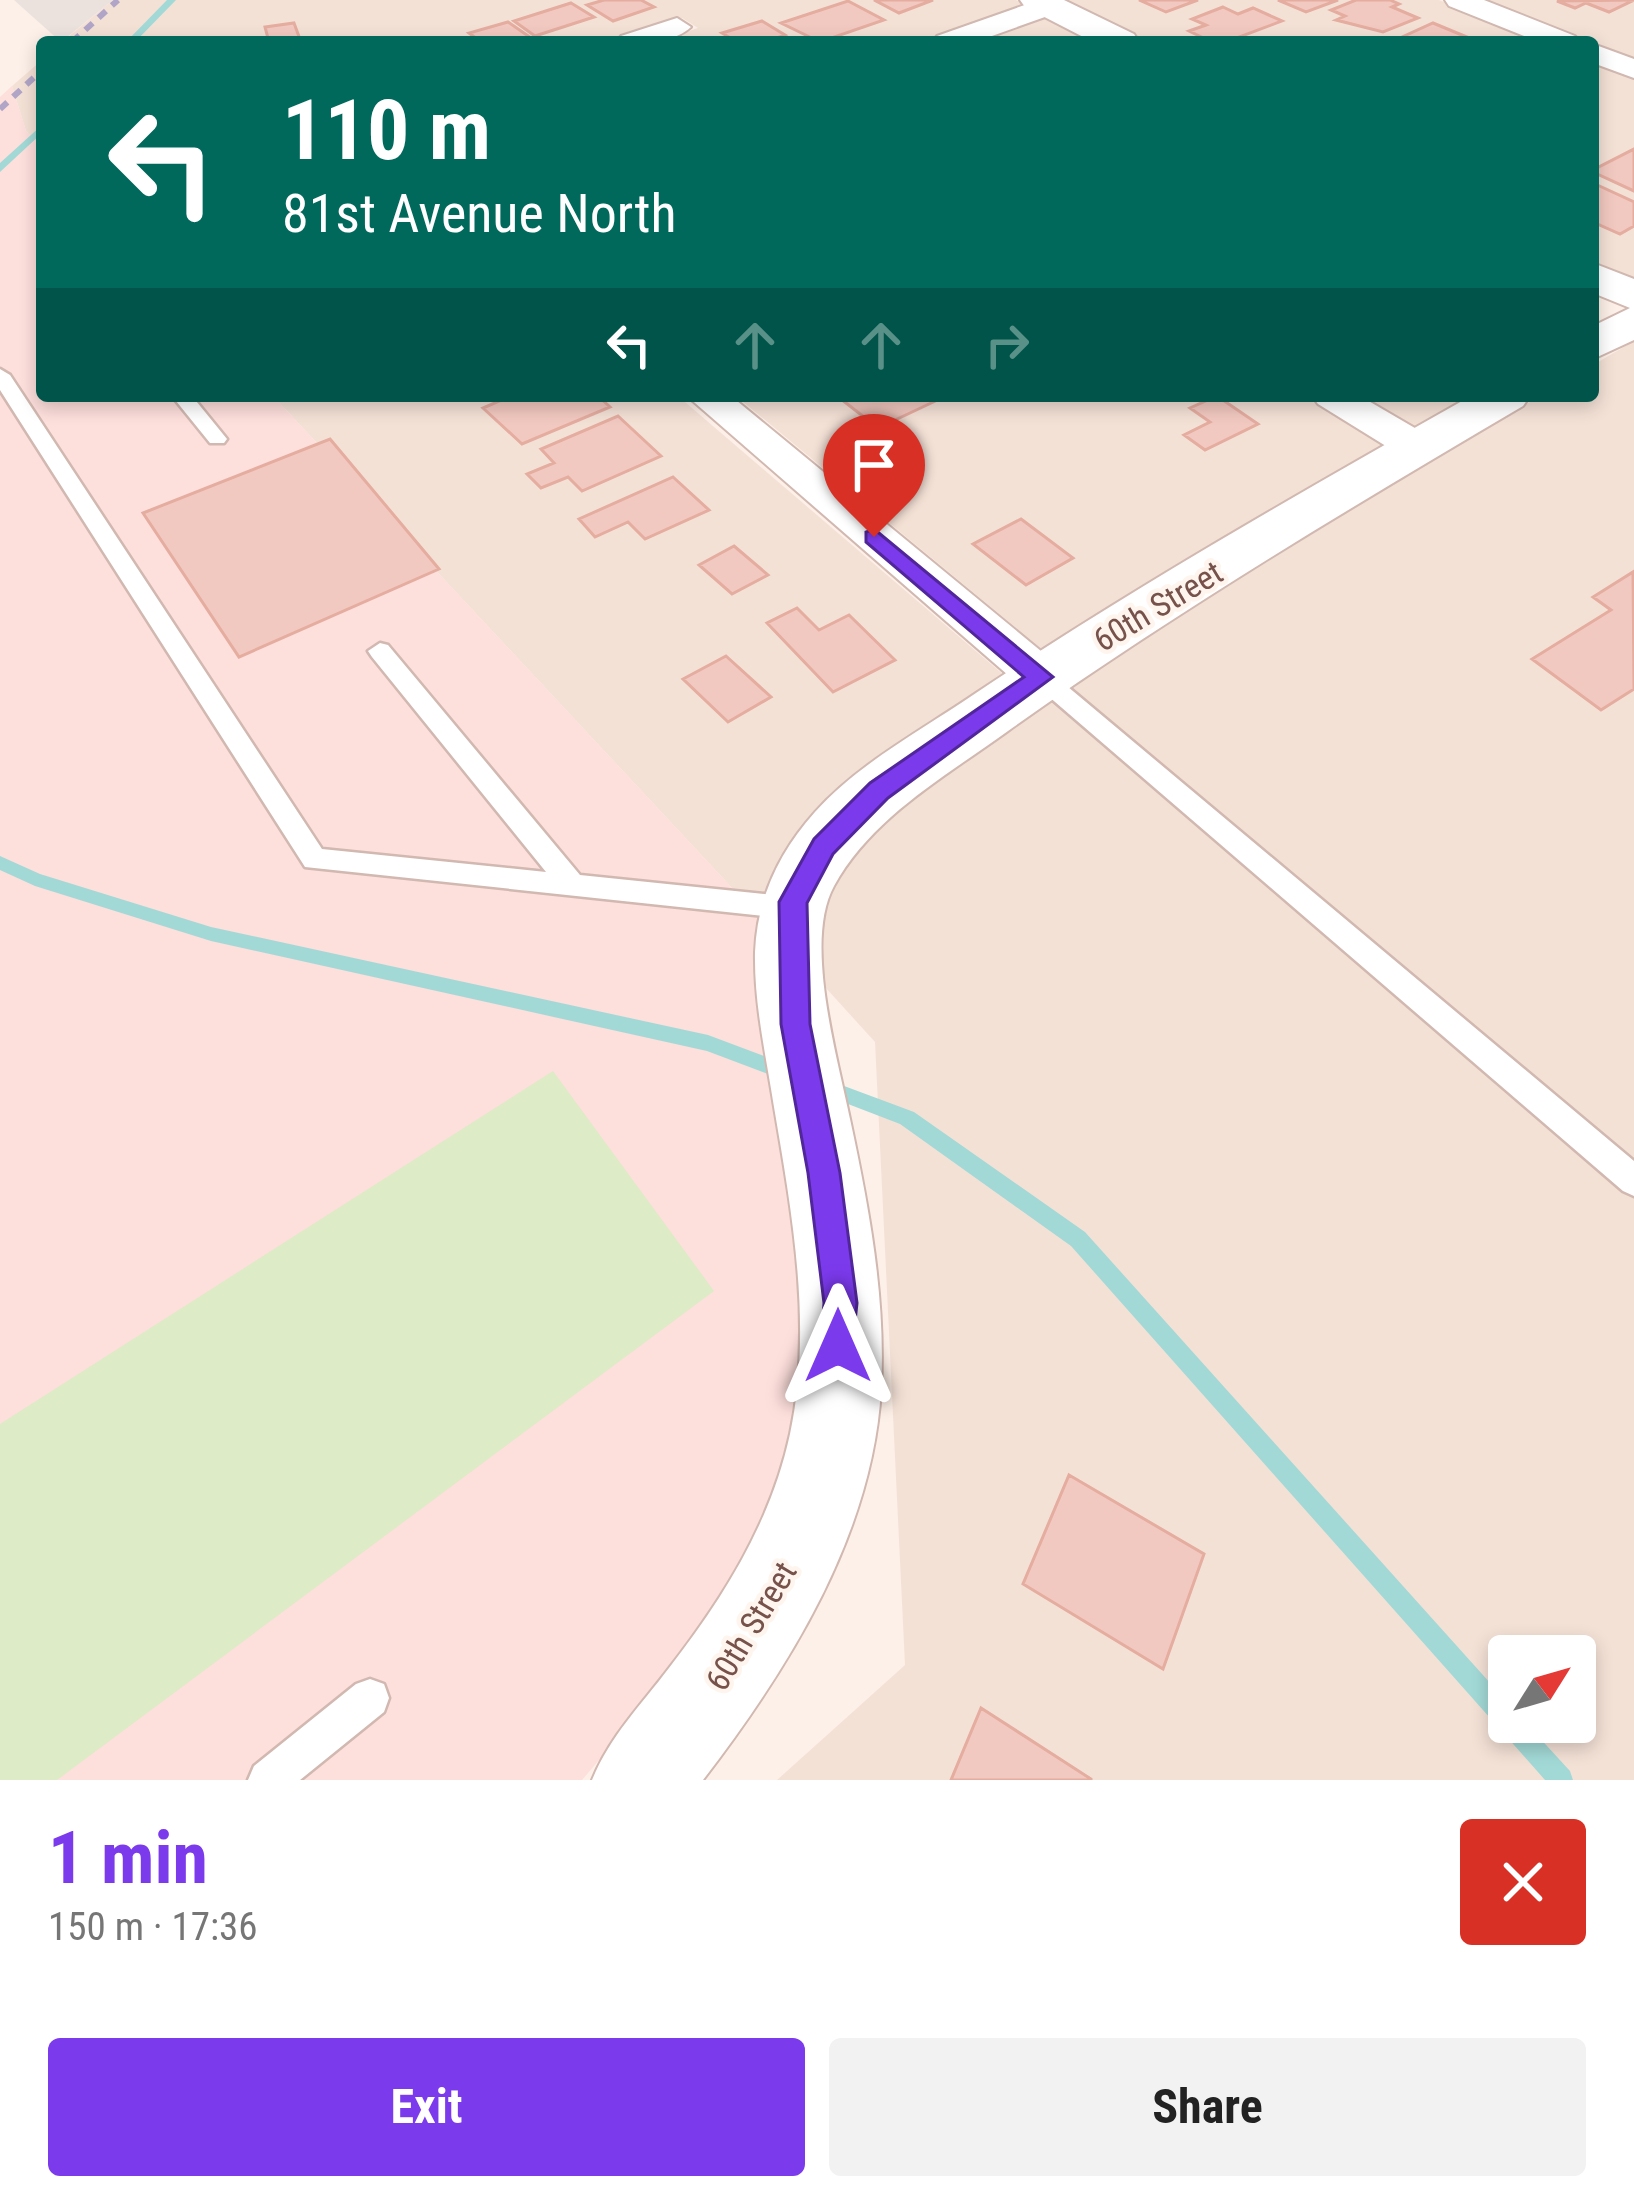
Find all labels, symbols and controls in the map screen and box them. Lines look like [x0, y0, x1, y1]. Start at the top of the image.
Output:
text: 110 m [282, 81, 491, 180]
icon: left [84, 84, 240, 240]
text: 81st Avenue North [282, 182, 677, 245]
icon: left [596, 312, 662, 378]
icon: ahead [722, 312, 788, 378]
icon: ahead [848, 312, 914, 378]
icon: right [974, 312, 1040, 378]
pin [823, 414, 925, 537]
icon: arrive [841, 432, 907, 498]
street label: 60th Street [1087, 552, 1229, 660]
position arrow [775, 1283, 901, 1409]
street label: 60th Street [697, 1555, 805, 1697]
north arrow [1488, 1635, 1596, 1743]
map controls [1488, 1635, 1596, 1743]
text: 1 min [48, 1816, 208, 1901]
button: close [1460, 1819, 1586, 1945]
text: 150 m · 17:36 [48, 1904, 258, 1950]
button: Exit [48, 2038, 805, 2176]
button: Share [829, 2038, 1586, 2176]

